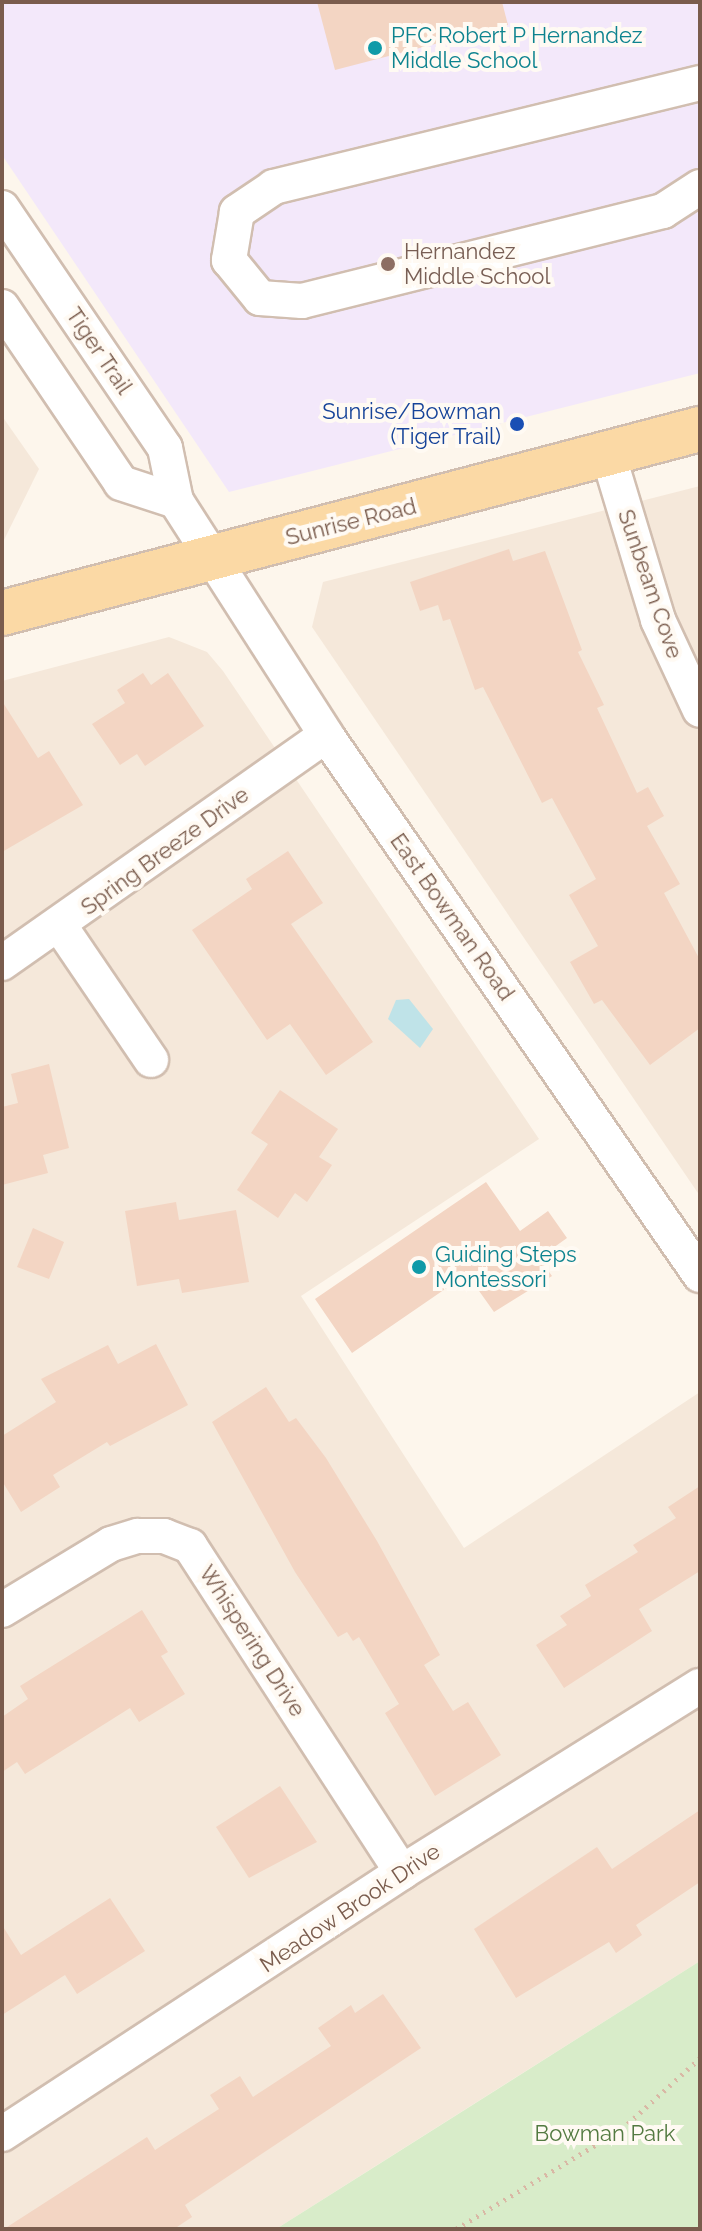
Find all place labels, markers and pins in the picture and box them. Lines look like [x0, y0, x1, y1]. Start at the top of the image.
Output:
place label: PFC Robert P Hernandez Middle School [391, 22, 643, 74]
marker: PFC Robert P Hernandez Middle School [366, 39, 384, 57]
place label: Hernandez Middle School [404, 238, 550, 290]
marker: Hernandez Middle School [379, 255, 397, 273]
place label: Sunrise/Bowman (Tiger Trail) [322, 398, 501, 450]
marker: Sunrise/Bowman (Tiger Trail) [508, 415, 526, 433]
place label: Guiding Steps Montessori [435, 1241, 577, 1292]
marker: Guiding Steps Montessori [410, 1258, 428, 1276]

